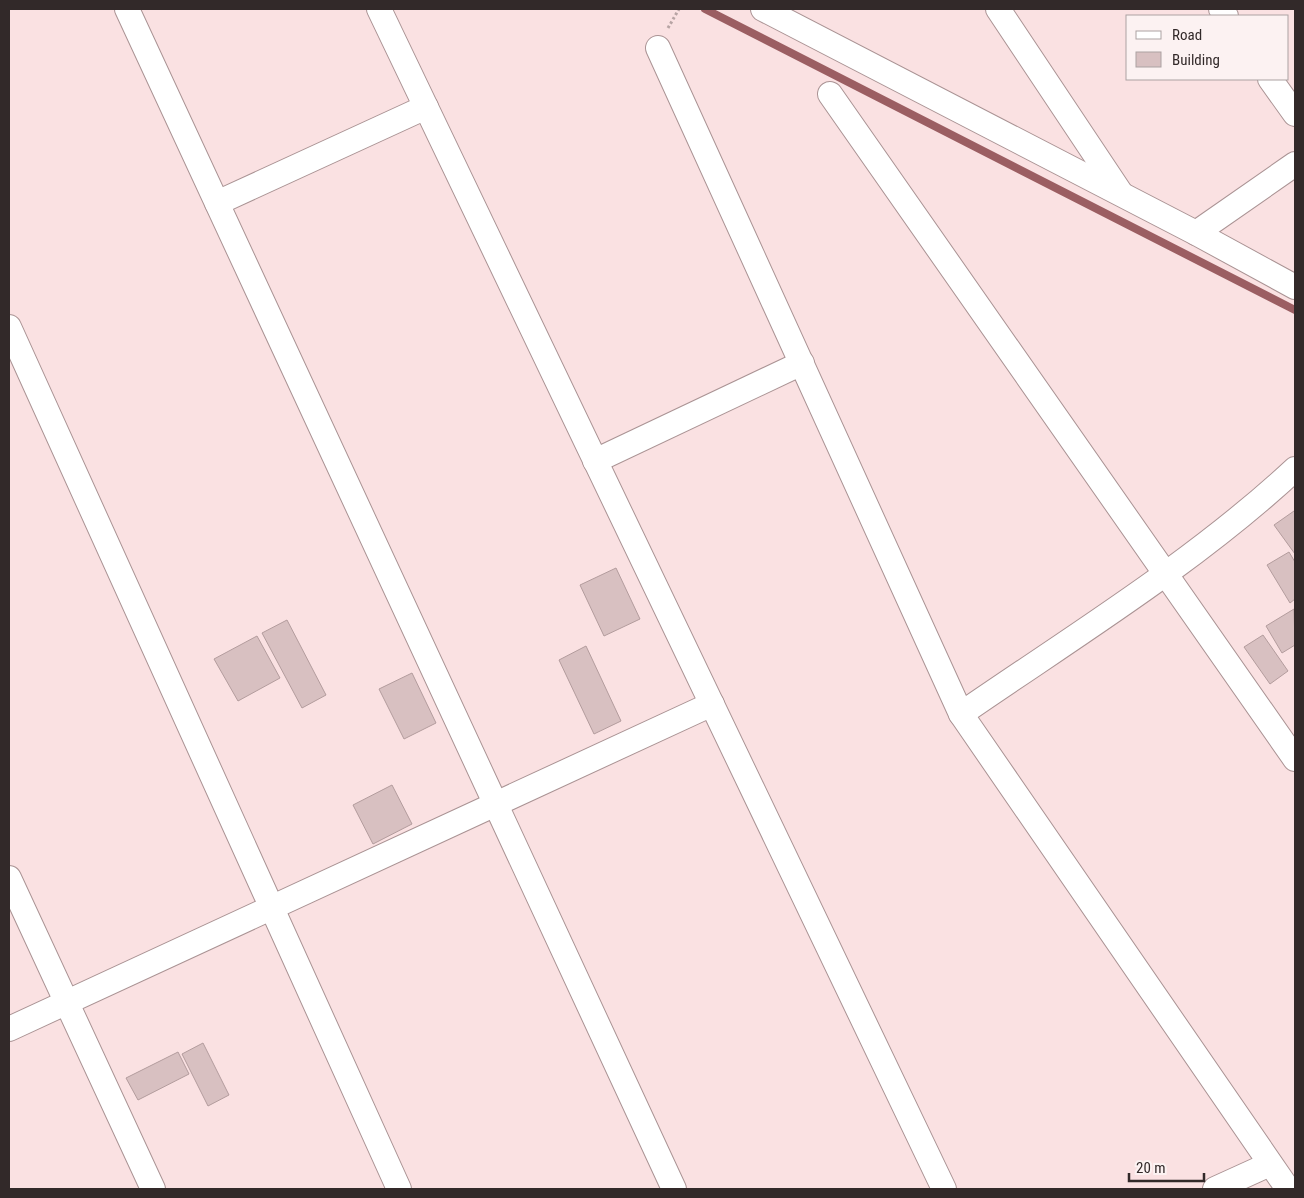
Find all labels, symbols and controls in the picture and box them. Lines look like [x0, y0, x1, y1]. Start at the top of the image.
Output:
legend [1126, 15, 1289, 80]
text: Road [1172, 26, 1202, 44]
text: Building [1172, 51, 1220, 69]
scale bar [1129, 1150, 1204, 1182]
text: 20 m [1136, 1159, 1166, 1177]

